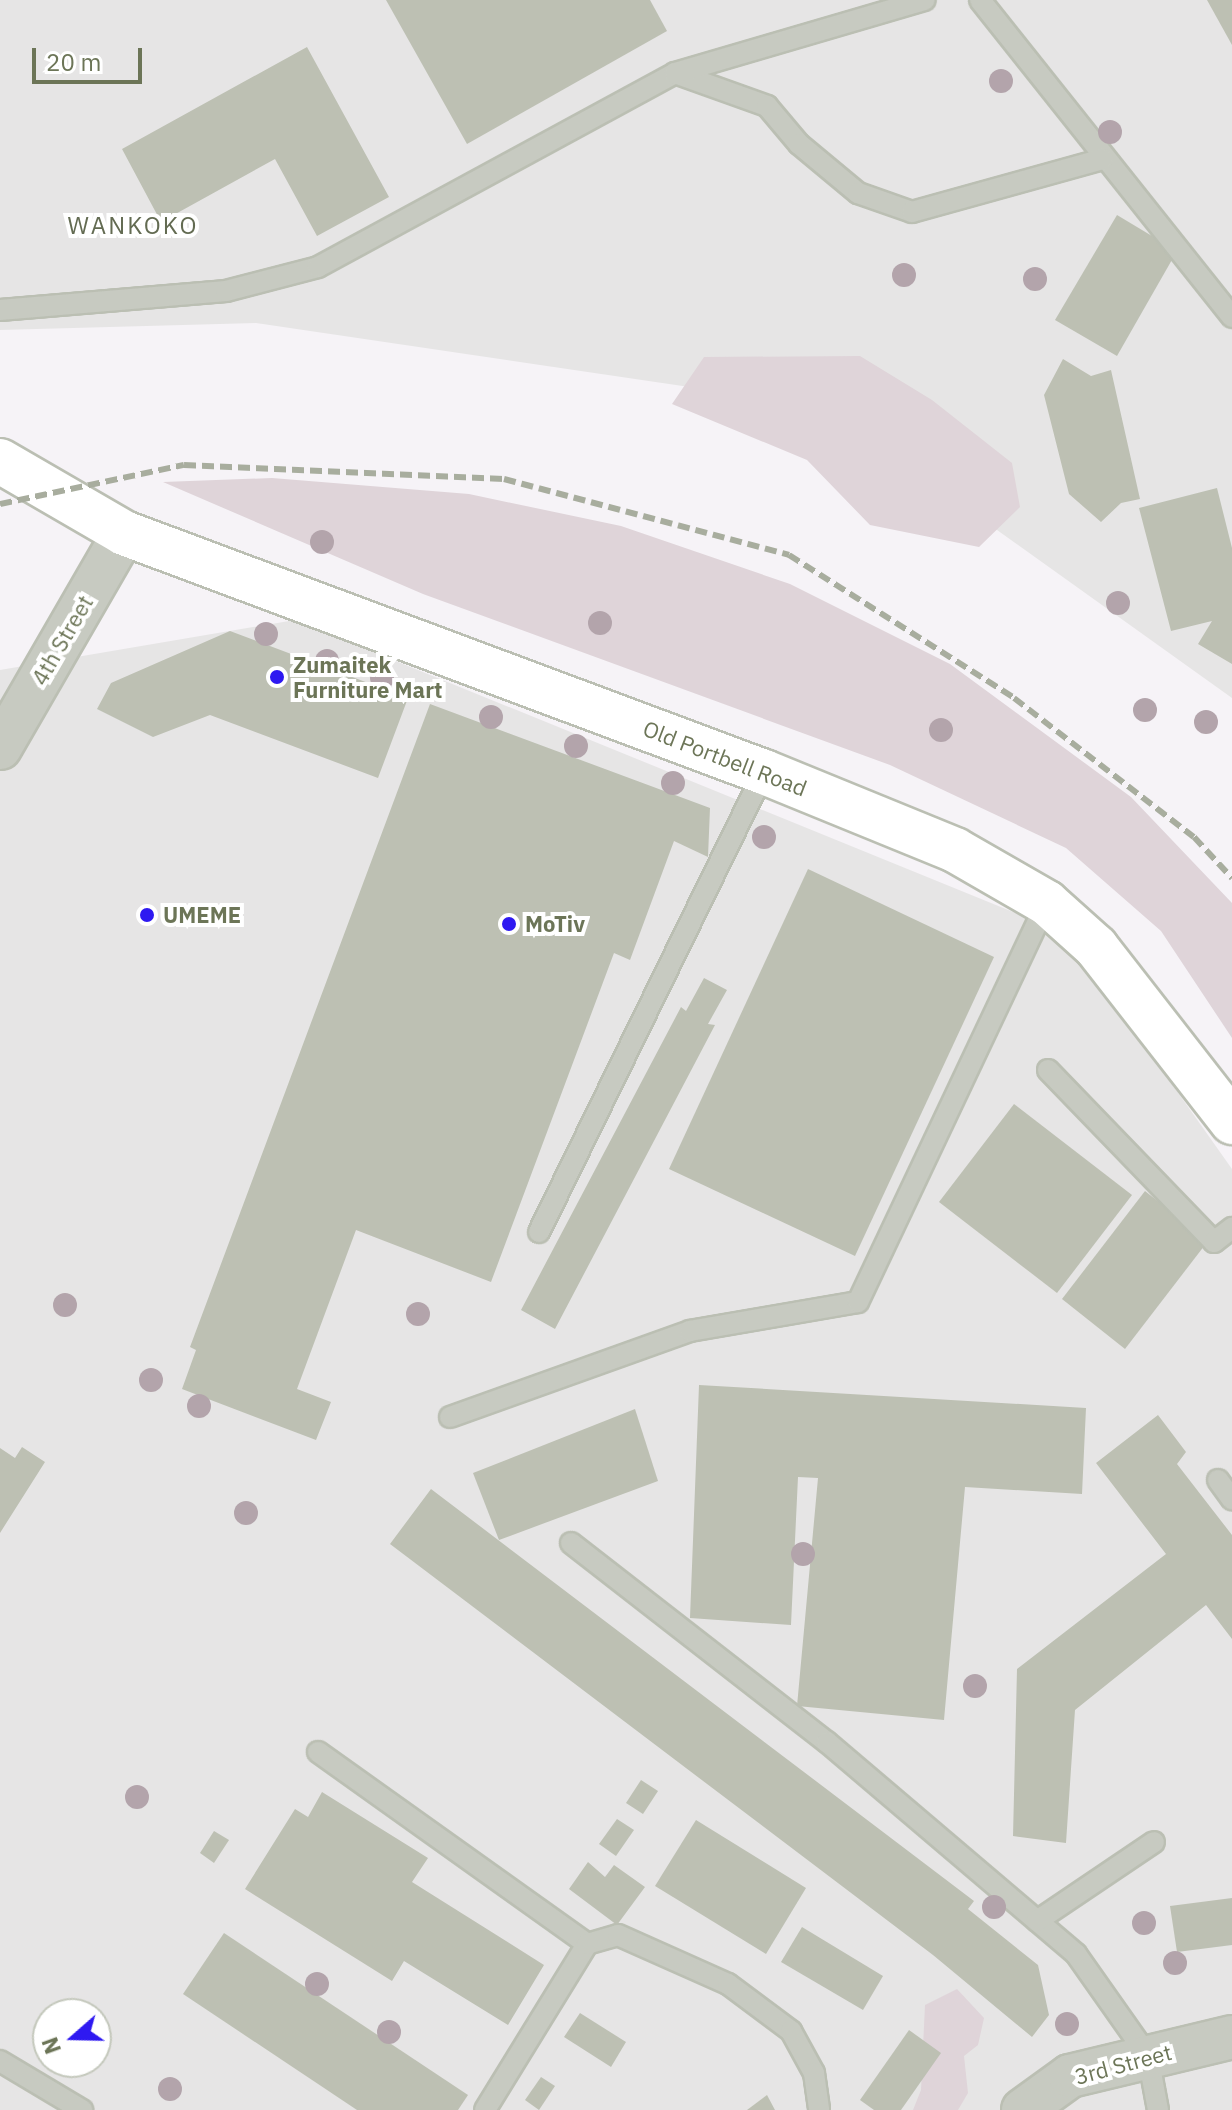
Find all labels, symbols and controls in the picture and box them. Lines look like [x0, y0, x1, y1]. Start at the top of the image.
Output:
scale bar [36, 32, 146, 82]
text: 20 m [46, 46, 101, 78]
district label: WANKOKO [68, 212, 198, 240]
street label: 4th Street [26, 591, 98, 689]
place label: Zumaitek Furniture Mart [293, 651, 443, 702]
marker: Zumaitek Furniture Mart [268, 668, 286, 686]
street label: Old Portbell Road [639, 715, 811, 801]
place label: UMEME [163, 902, 241, 928]
marker: UMEME [138, 906, 156, 924]
place label: MoTiv [525, 911, 585, 937]
marker: MoTiv [500, 915, 518, 933]
north arrow [32, 1998, 112, 2078]
text: N [35, 2033, 67, 2058]
street label: 3rd Street [1072, 2038, 1174, 2090]

